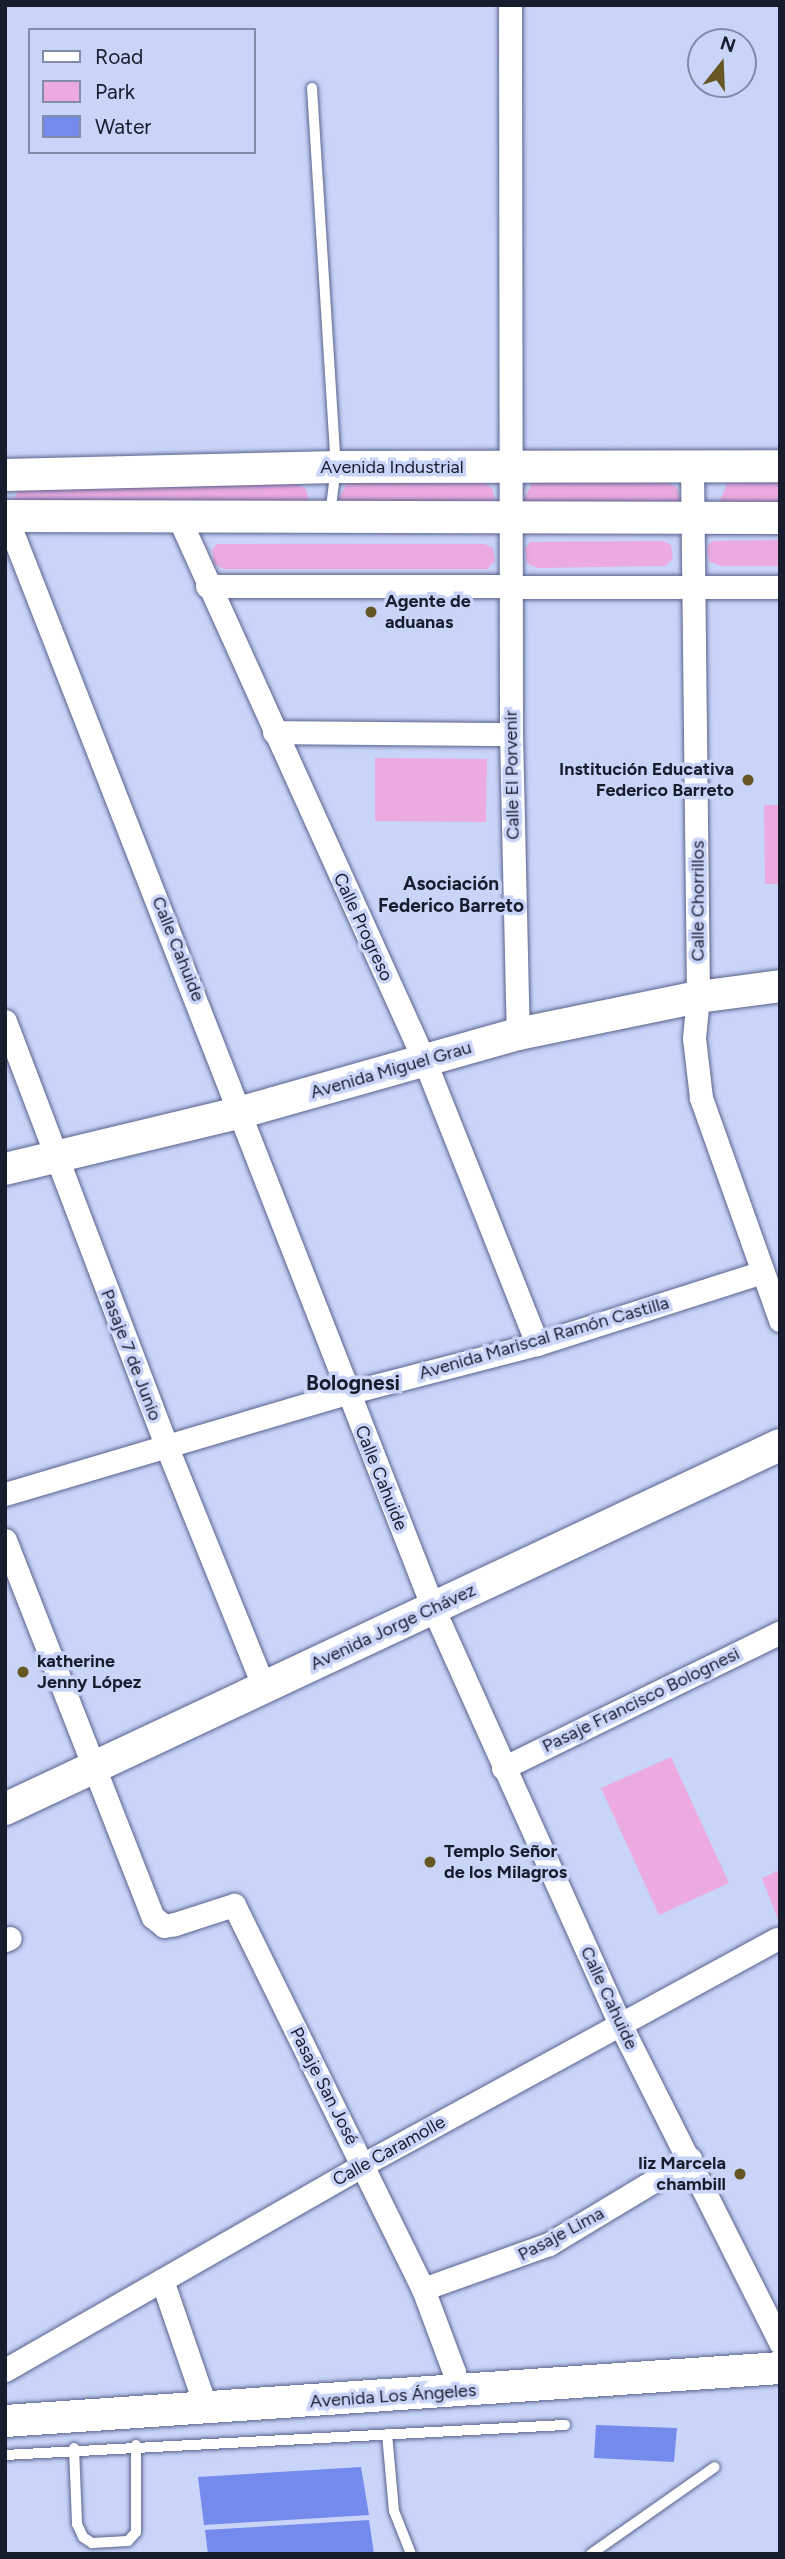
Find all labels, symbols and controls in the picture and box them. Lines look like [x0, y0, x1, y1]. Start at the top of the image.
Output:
legend [28, 28, 256, 154]
north arrow [687, 28, 757, 98]
text: N [717, 31, 739, 58]
text: Road [95, 44, 143, 69]
text: Park [95, 79, 135, 104]
text: Water [95, 114, 151, 139]
street label: Avenida Industrial [320, 456, 464, 478]
place label: Agente de aduanas [385, 591, 471, 634]
marker: Agente de aduanas [363, 604, 379, 620]
street label: Calle El Porvenir [500, 710, 524, 840]
place label: Institución Educativa Federico Barreto [559, 759, 734, 802]
marker: Institución Educativa Federico Barreto [740, 772, 756, 788]
street label: Calle Chorrillos [687, 841, 709, 961]
street label: Calle Progreso [329, 870, 397, 984]
district label: Asociación Federico Barreto [378, 873, 524, 917]
street label: Calle Cahuide [147, 893, 209, 1005]
street label: Avenida Miguel Grau [308, 1037, 474, 1103]
street label: Pasaje 7 de Junio [96, 1286, 166, 1424]
street label: Avenida Mariscal Ramón Castilla [417, 1292, 671, 1384]
district label: Bolognesi [306, 1370, 400, 1396]
street label: Calle Cahuide [350, 1422, 412, 1534]
street label: Avenida Jorge Chávez [307, 1579, 479, 1675]
street label: Pasaje Francisco Bolognesi [539, 1643, 743, 1757]
place label: katherine Jenny López [37, 1651, 141, 1694]
marker: katherine Jenny López [15, 1664, 31, 1680]
place label: Templo Señor de los Milagros [444, 1841, 567, 1884]
marker: Templo Señor de los Milagros [422, 1854, 438, 1870]
street label: Calle Cahuide [576, 1943, 642, 2053]
street label: Pasaje San José [285, 2024, 363, 2148]
street label: Calle Caramolle [329, 2111, 449, 2191]
place label: liz Marcela chambill [638, 2153, 726, 2196]
marker: liz Marcela chambill [732, 2166, 748, 2182]
street label: Pasaje Lima [514, 2202, 608, 2266]
street label: Avenida Los Ángeles [309, 2379, 477, 2413]

